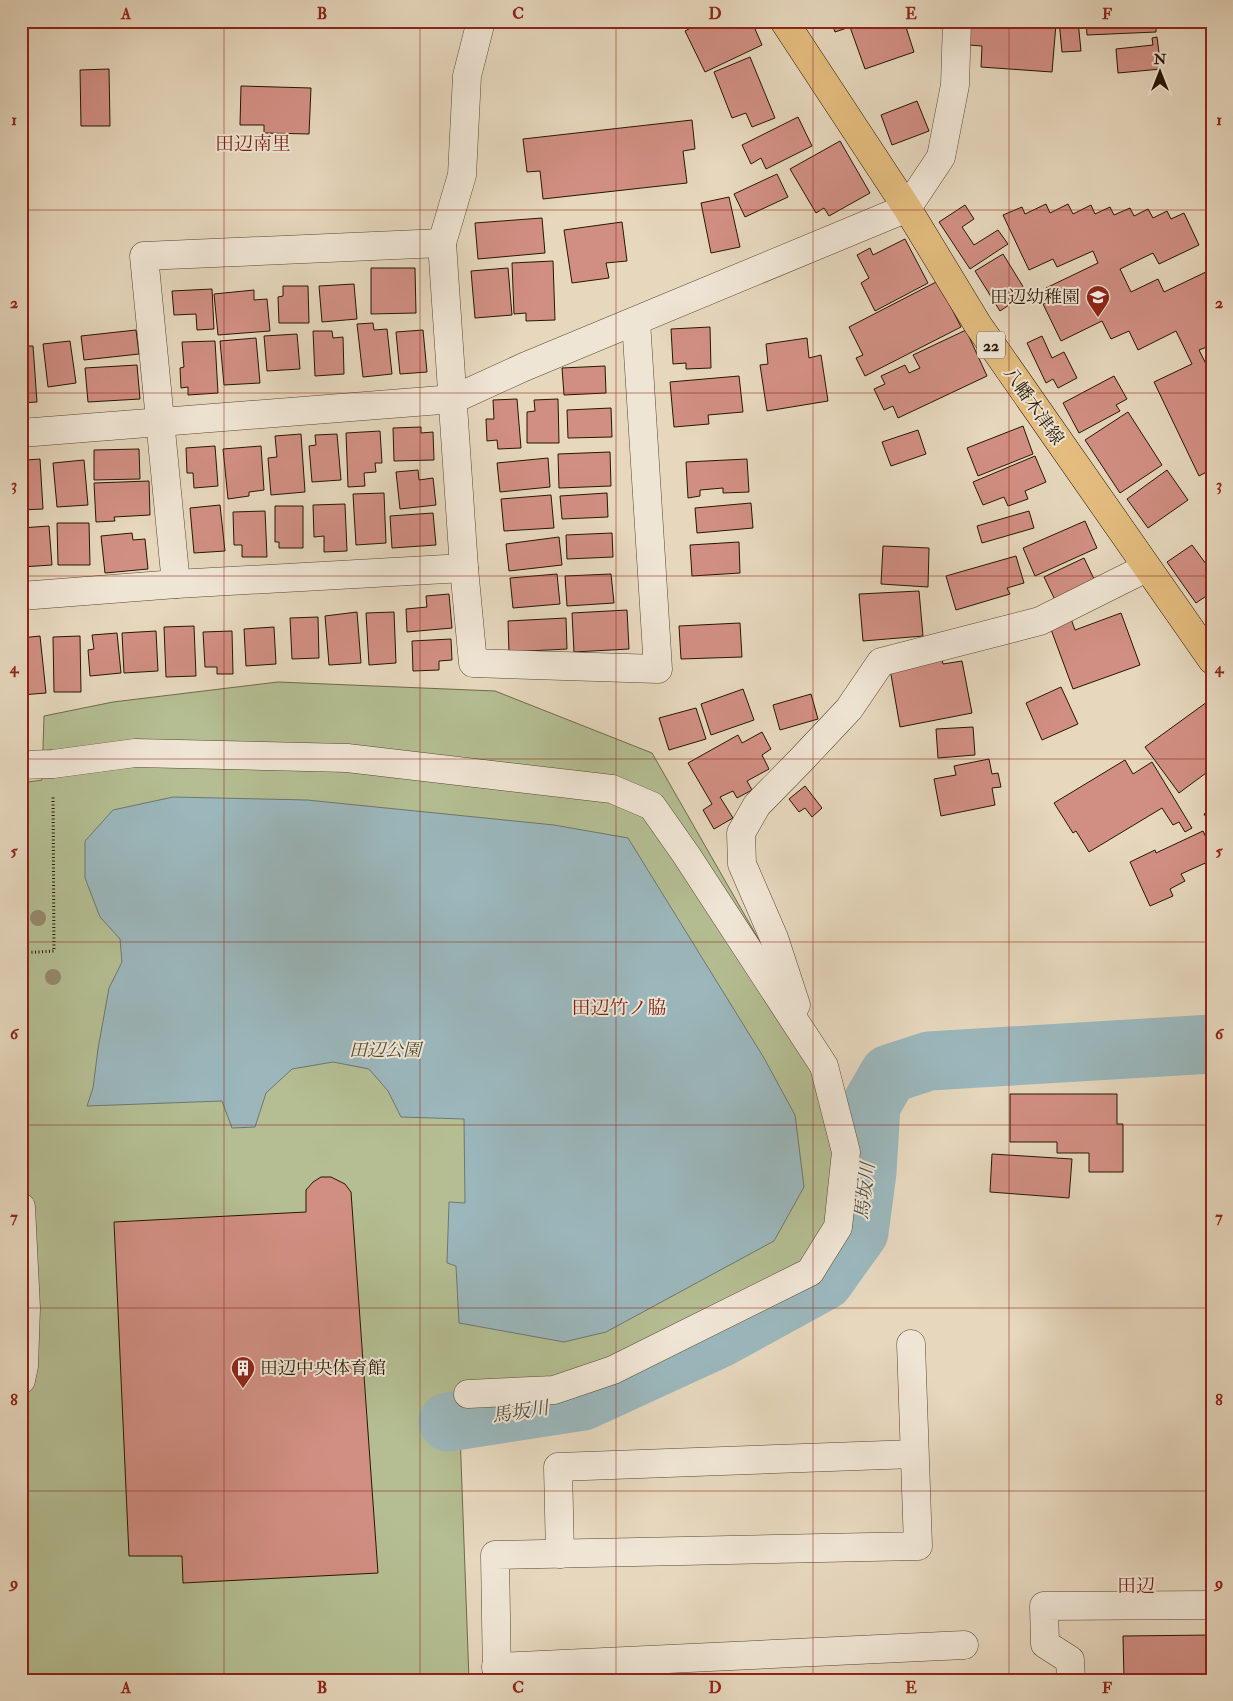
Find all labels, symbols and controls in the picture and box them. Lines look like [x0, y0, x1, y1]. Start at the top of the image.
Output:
text: A [120, 4, 132, 24]
text: B [317, 4, 327, 24]
text: C [512, 4, 524, 24]
text: D [708, 4, 722, 24]
text: E [905, 4, 917, 24]
text: F [1102, 4, 1112, 24]
north arrow [1136, 48, 1186, 98]
text: N [1153, 51, 1167, 68]
text: 1 [11, 110, 17, 130]
text: 1 [1216, 110, 1222, 130]
district label: 田辺南里 [215, 132, 291, 156]
school or university icon: 田辺幼稚園 [1085, 284, 1111, 318]
place label: 田辺幼稚園 [990, 286, 1080, 309]
text: 2 [10, 293, 18, 313]
text: 2 [1215, 293, 1223, 313]
road number: 22 [977, 332, 1005, 358]
street label: 八幡木津線 [998, 363, 1069, 450]
text: 3 [11, 475, 17, 495]
text: 3 [1216, 475, 1222, 495]
text: 4 [9, 658, 20, 678]
text: 4 [1214, 658, 1225, 678]
text: 5 [10, 841, 18, 861]
text: 5 [1215, 841, 1223, 861]
district label: 田辺竹ノ脇 [571, 996, 667, 1020]
text: 6 [10, 1024, 20, 1044]
text: 6 [1215, 1024, 1225, 1044]
park label: 田辺公園 [349, 1039, 424, 1062]
water label: 馬坂川 [850, 1159, 881, 1221]
text: 7 [10, 1207, 18, 1227]
text: 7 [1215, 1207, 1223, 1227]
building icon: 田辺中央体育館 [230, 1355, 256, 1389]
place label: 田辺中央体育館 [260, 1357, 386, 1380]
text: 8 [10, 1390, 18, 1410]
text: 8 [1215, 1390, 1223, 1410]
water label: 馬坂川 [490, 1395, 552, 1428]
text: 9 [8, 1573, 18, 1593]
text: 9 [1213, 1573, 1223, 1593]
district label: 田辺 [1117, 1574, 1155, 1598]
text: A [120, 1678, 132, 1698]
text: B [317, 1678, 327, 1698]
text: C [512, 1678, 524, 1698]
text: D [708, 1678, 722, 1698]
text: E [905, 1678, 917, 1698]
text: F [1102, 1678, 1112, 1698]

